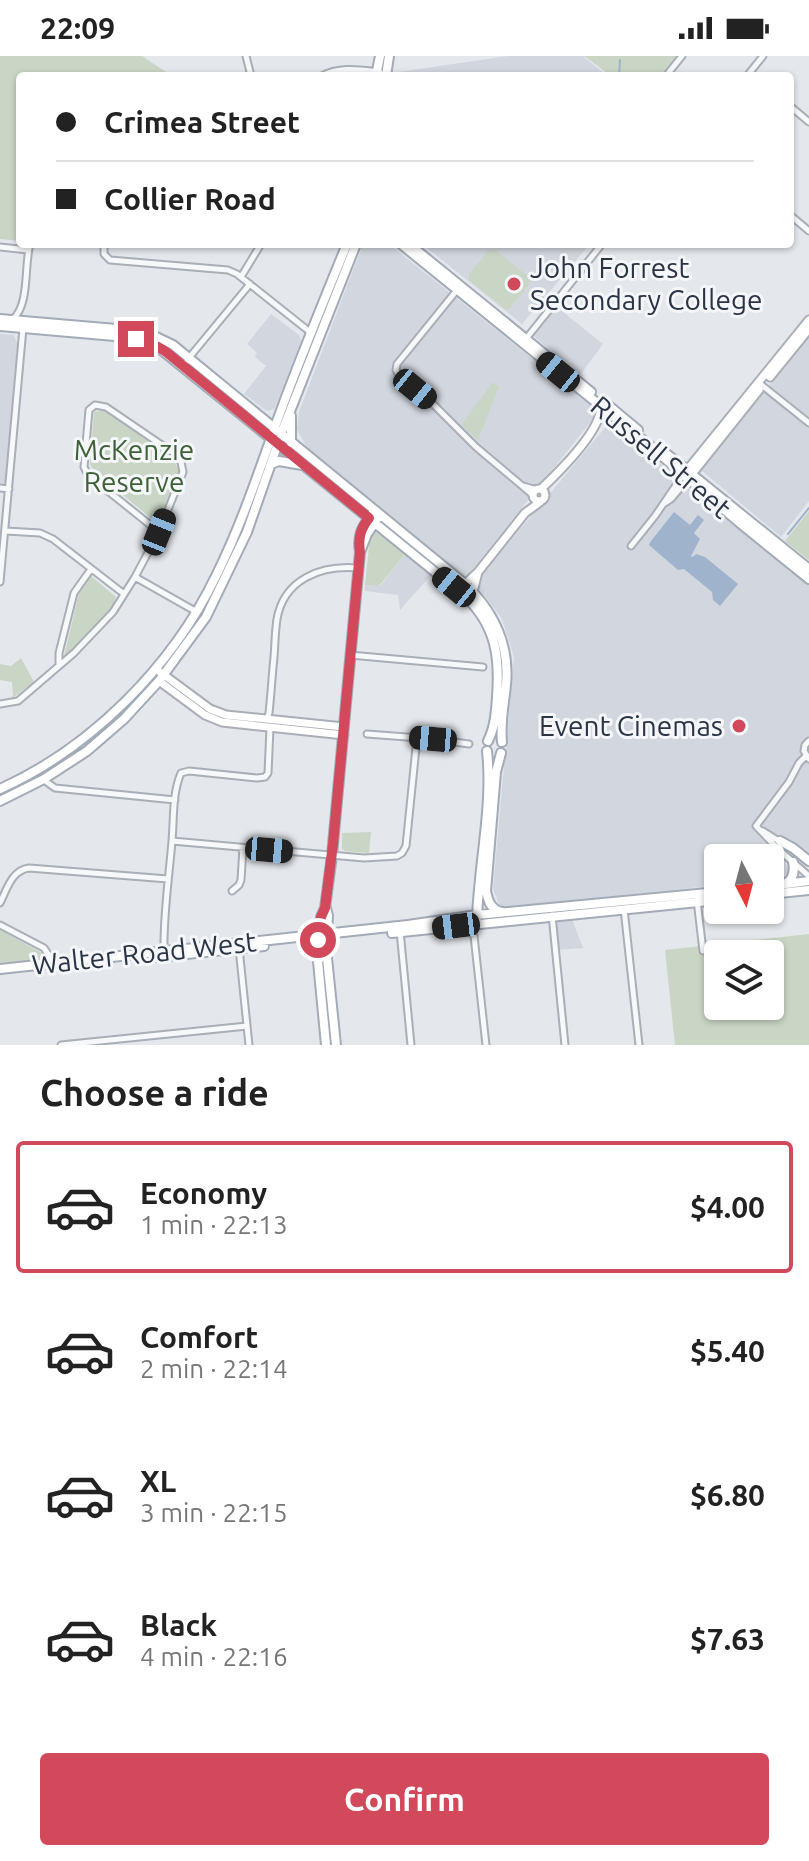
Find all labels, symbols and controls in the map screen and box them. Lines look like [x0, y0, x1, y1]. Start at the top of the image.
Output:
text: 22:09 [40, 11, 115, 45]
text: Crimea Street [104, 105, 300, 139]
text: Collier Road [104, 182, 276, 216]
place label: John Forrest Secondary College [530, 252, 763, 315]
marker: John Forrest Secondary College [505, 275, 523, 293]
route end [118, 321, 154, 357]
car [532, 348, 584, 396]
car [389, 365, 441, 413]
street label: Russell Street [585, 389, 737, 524]
park label: McKenzie Reserve [74, 434, 194, 497]
car [139, 505, 179, 559]
car [428, 563, 480, 611]
place label: Event Cinemas [539, 710, 723, 741]
marker: Event Cinemas [730, 717, 748, 735]
car [408, 725, 458, 753]
car [244, 836, 294, 864]
north arrow [704, 844, 784, 924]
map controls [704, 844, 784, 1020]
car [431, 911, 481, 941]
route start [300, 922, 336, 958]
street label: Walter Road West [30, 925, 258, 980]
button: layers [704, 940, 784, 1020]
text: Choose a ride [40, 1072, 269, 1113]
icon: car [44, 1171, 116, 1243]
text: Economy [140, 1176, 267, 1210]
text: $4.00 [690, 1190, 765, 1224]
text: 1 min · 22:13 [140, 1210, 288, 1239]
icon: car [44, 1315, 116, 1387]
text: Comfort [140, 1320, 258, 1354]
text: $5.40 [690, 1334, 765, 1368]
text: 2 min · 22:14 [140, 1354, 288, 1383]
icon: car [44, 1459, 116, 1531]
text: XL [140, 1464, 176, 1498]
text: $6.80 [690, 1478, 765, 1512]
text: 3 min · 22:15 [140, 1498, 288, 1527]
icon: car [44, 1603, 116, 1675]
text: Black [140, 1608, 217, 1642]
text: $7.63 [690, 1622, 765, 1656]
text: 4 min · 22:16 [140, 1642, 288, 1671]
button: Confirm [40, 1753, 769, 1845]

